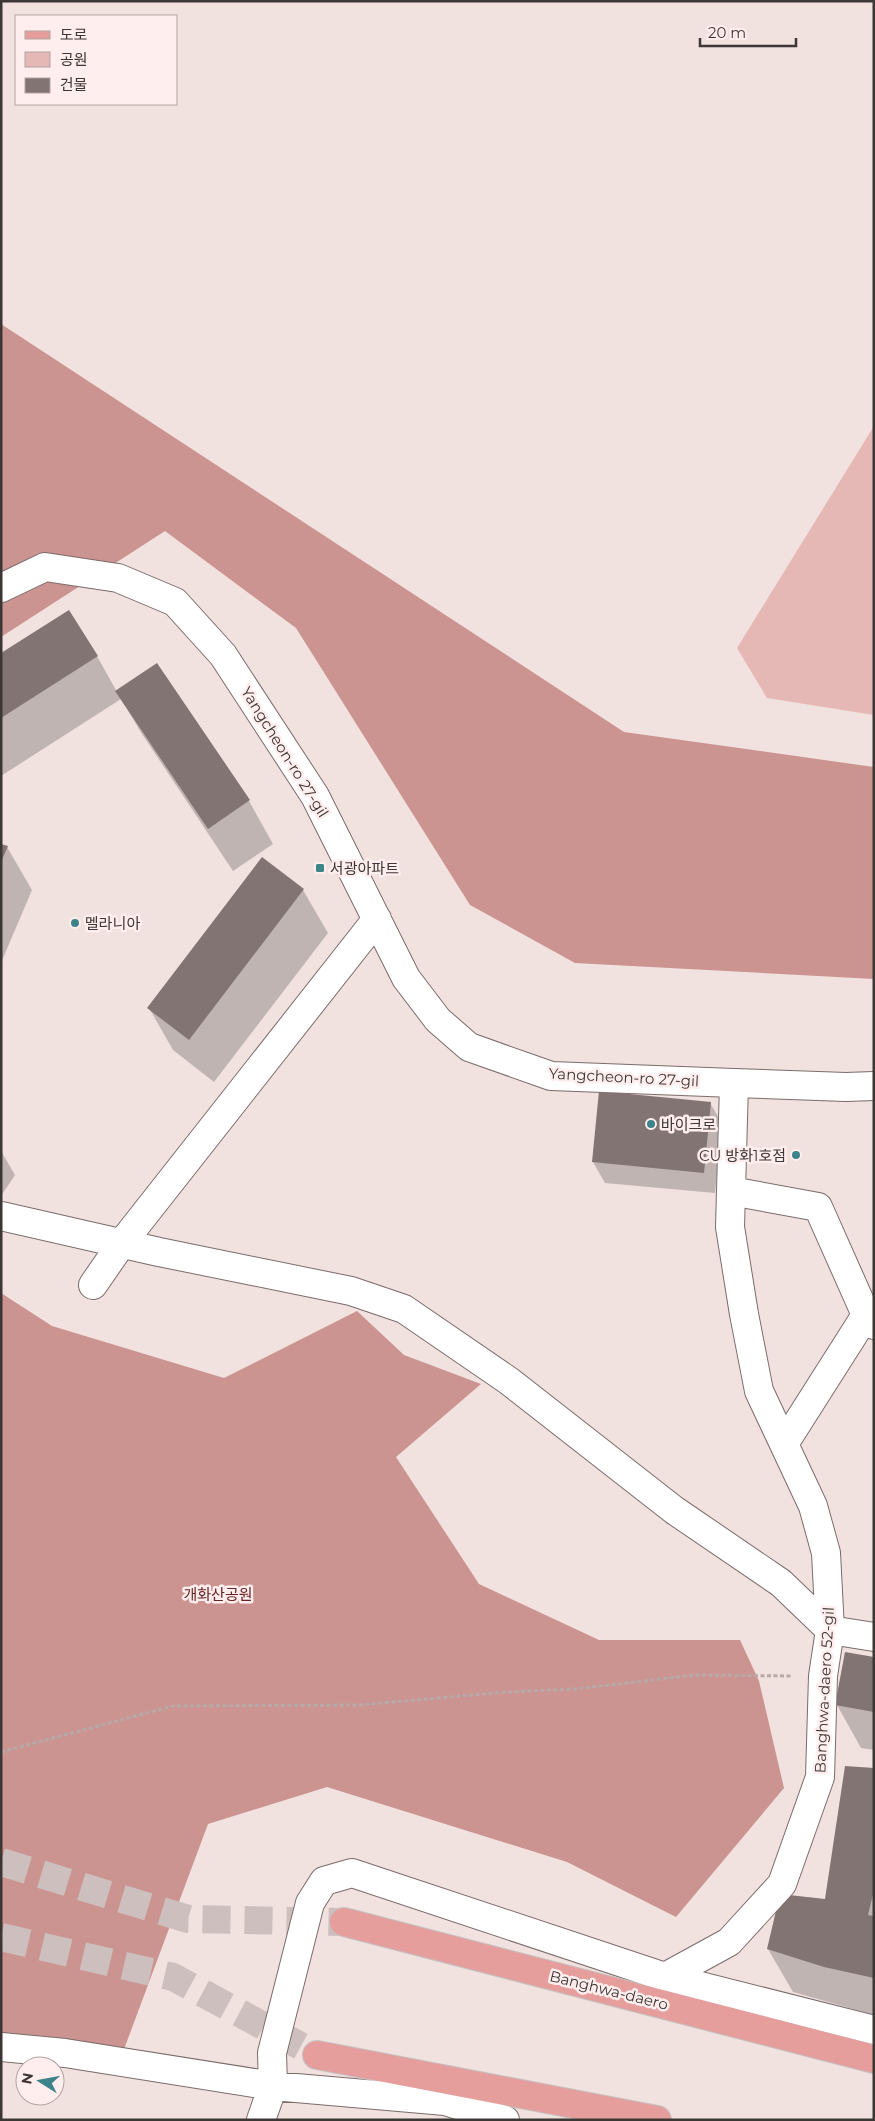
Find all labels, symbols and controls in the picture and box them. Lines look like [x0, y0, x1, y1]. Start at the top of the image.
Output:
legend [15, 15, 178, 105]
scale bar [700, 15, 796, 47]
text: 20 m [708, 23, 746, 42]
text: 도로 [60, 25, 88, 44]
text: 공원 [60, 50, 88, 69]
text: 건물 [60, 75, 88, 94]
street label: Yangcheon-ro 27-gil [237, 683, 333, 821]
place label: 서광아파트 [330, 859, 399, 878]
marker: 서광아파트 [314, 862, 326, 874]
place label: 멜라니아 [85, 914, 140, 933]
marker: 멜라니아 [69, 917, 81, 929]
street label: Yangcheon-ro 27-gil [548, 1064, 700, 1090]
place label: 바이크로 [661, 1115, 716, 1134]
marker: 바이크로 [645, 1118, 657, 1130]
place label: CU 방화1호점 [699, 1146, 786, 1165]
marker: CU 방화1호점 [790, 1149, 802, 1161]
park label: 개화산공원 [183, 1585, 253, 1604]
street label: Banghwa-daero 52-gil [810, 1606, 838, 1774]
street label: Banghwa-daero [548, 1966, 670, 2014]
north arrow [15, 2056, 65, 2106]
text: N [17, 2071, 37, 2086]

